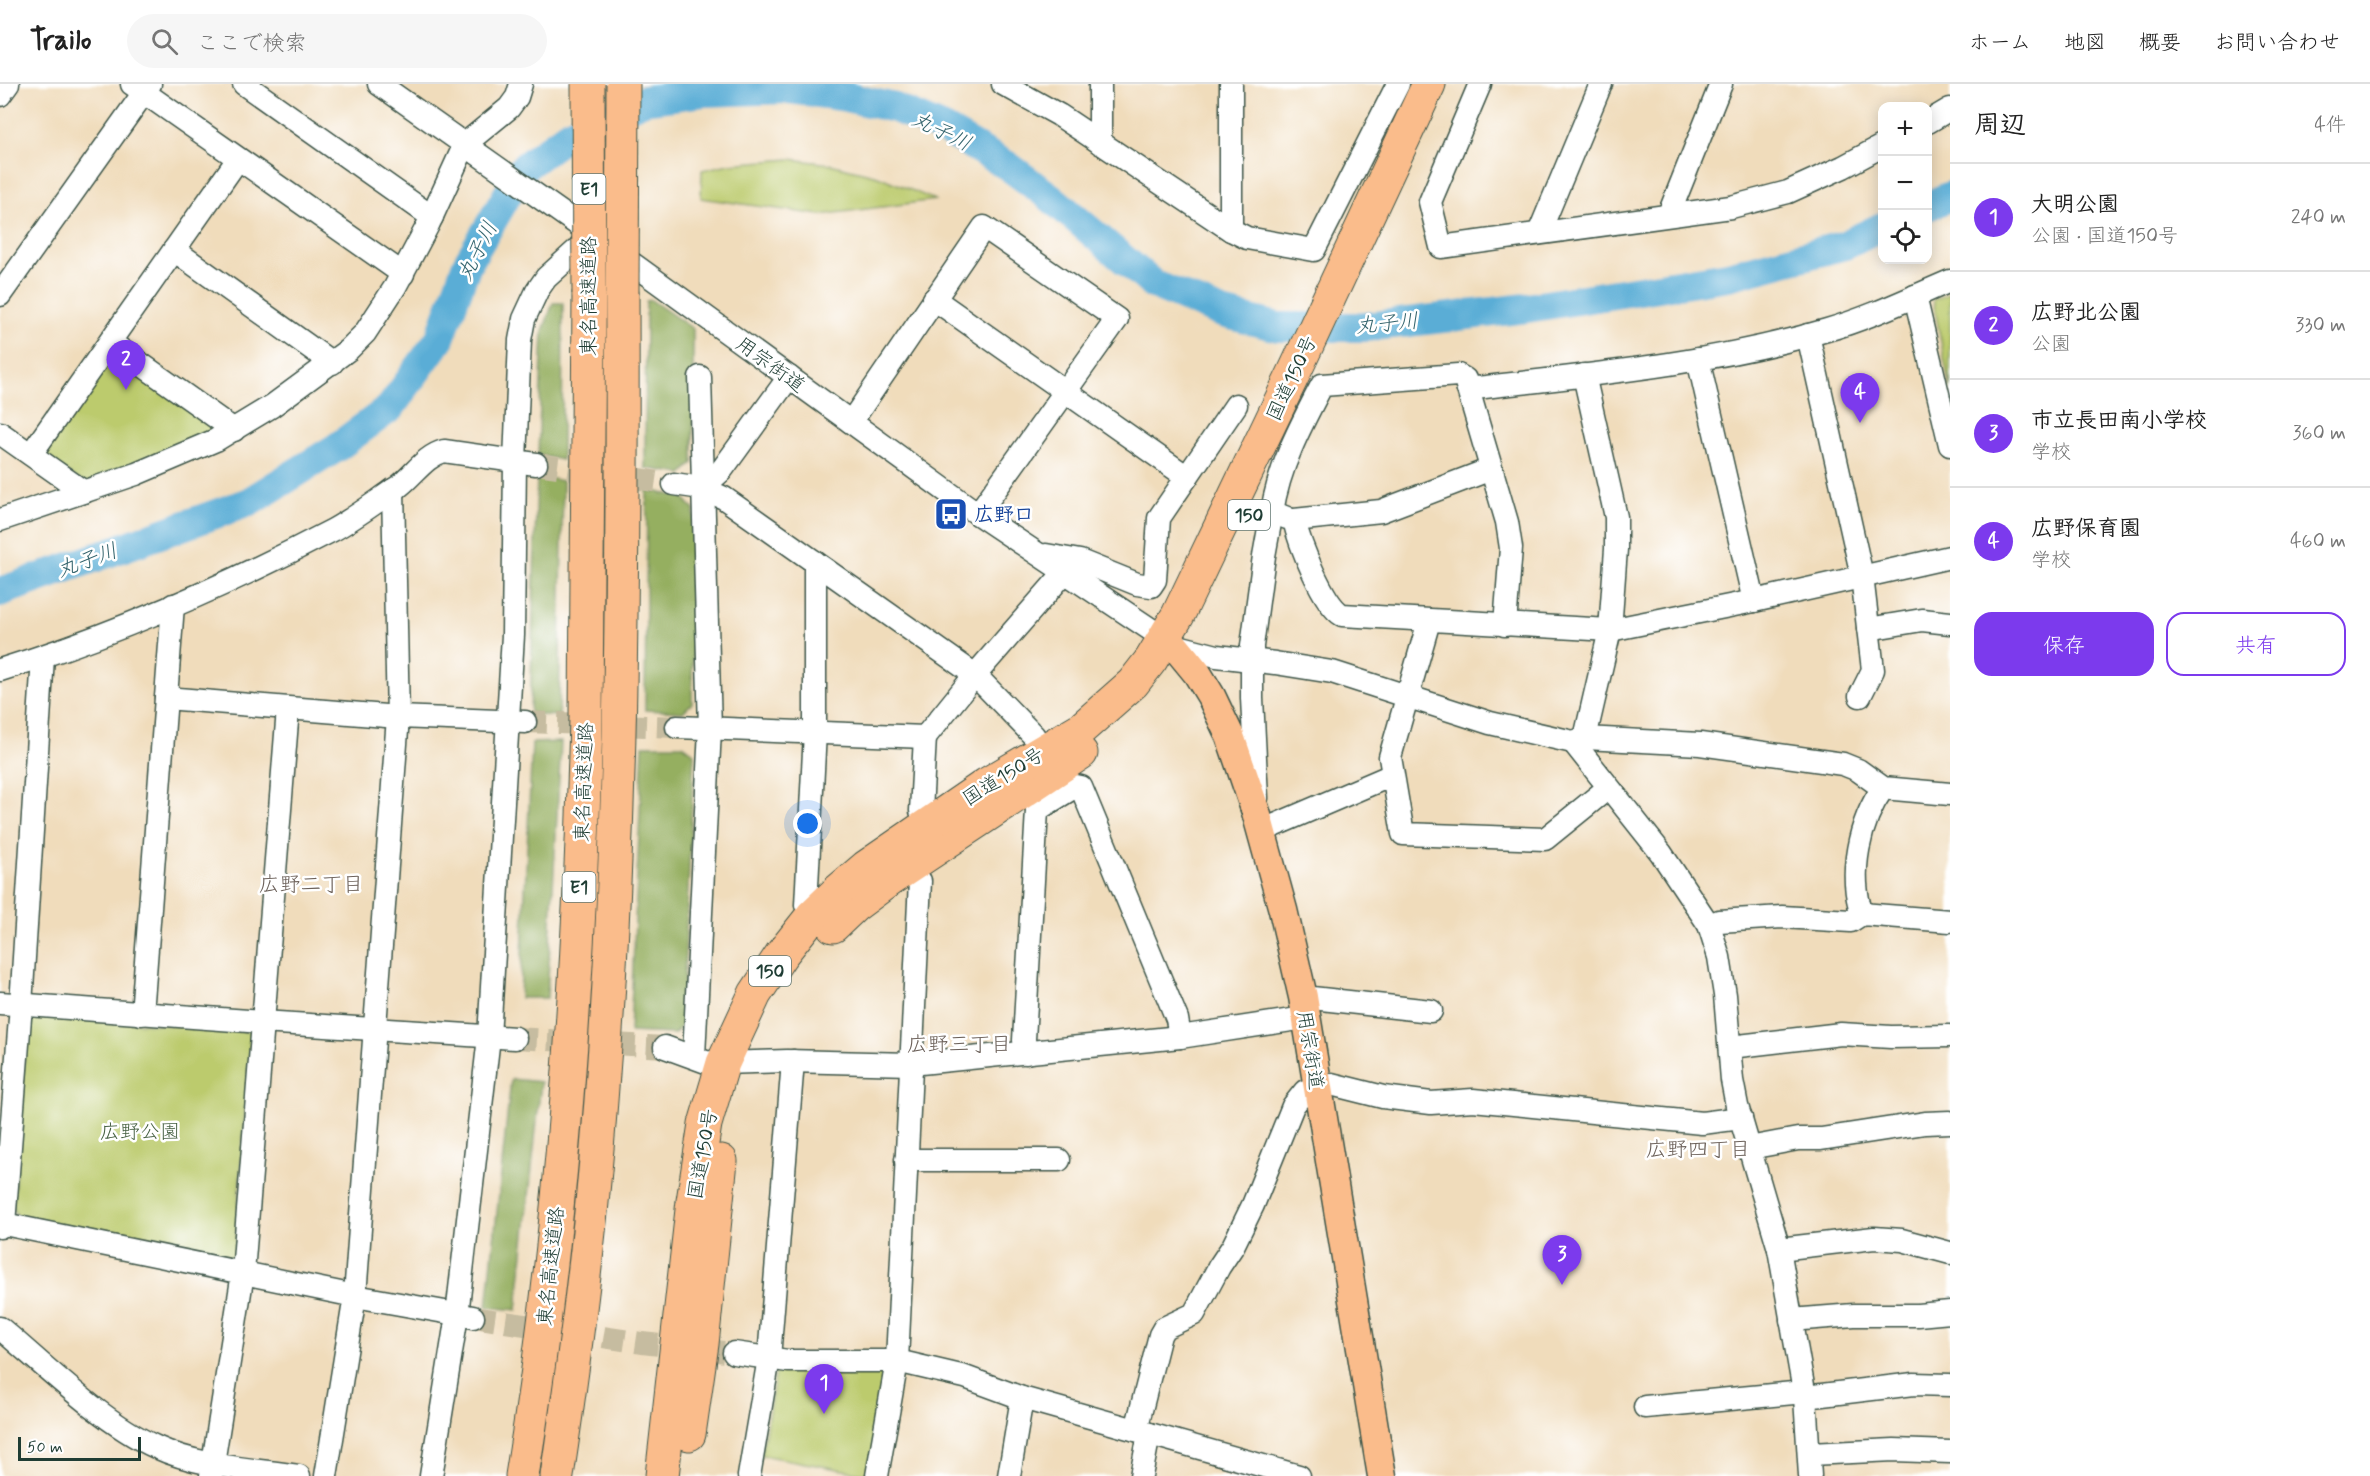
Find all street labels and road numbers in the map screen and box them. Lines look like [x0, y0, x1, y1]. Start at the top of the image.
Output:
road number: E1 [572, 174, 606, 204]
street label: 東名高速道路 [576, 236, 603, 356]
street label: 用宗街道 [730, 331, 810, 400]
street label: 国道150号 [1261, 331, 1324, 426]
road number: 150 [1228, 500, 1270, 530]
street label: 東名高速道路 [569, 722, 600, 842]
street label: 国道150号 [958, 742, 1050, 813]
road number: E1 [562, 872, 596, 902]
road number: 150 [749, 956, 791, 986]
street label: 用宗街道 [1290, 1009, 1329, 1092]
street label: 国道150号 [682, 1107, 725, 1202]
street label: 東名高速道路 [532, 1205, 571, 1327]

